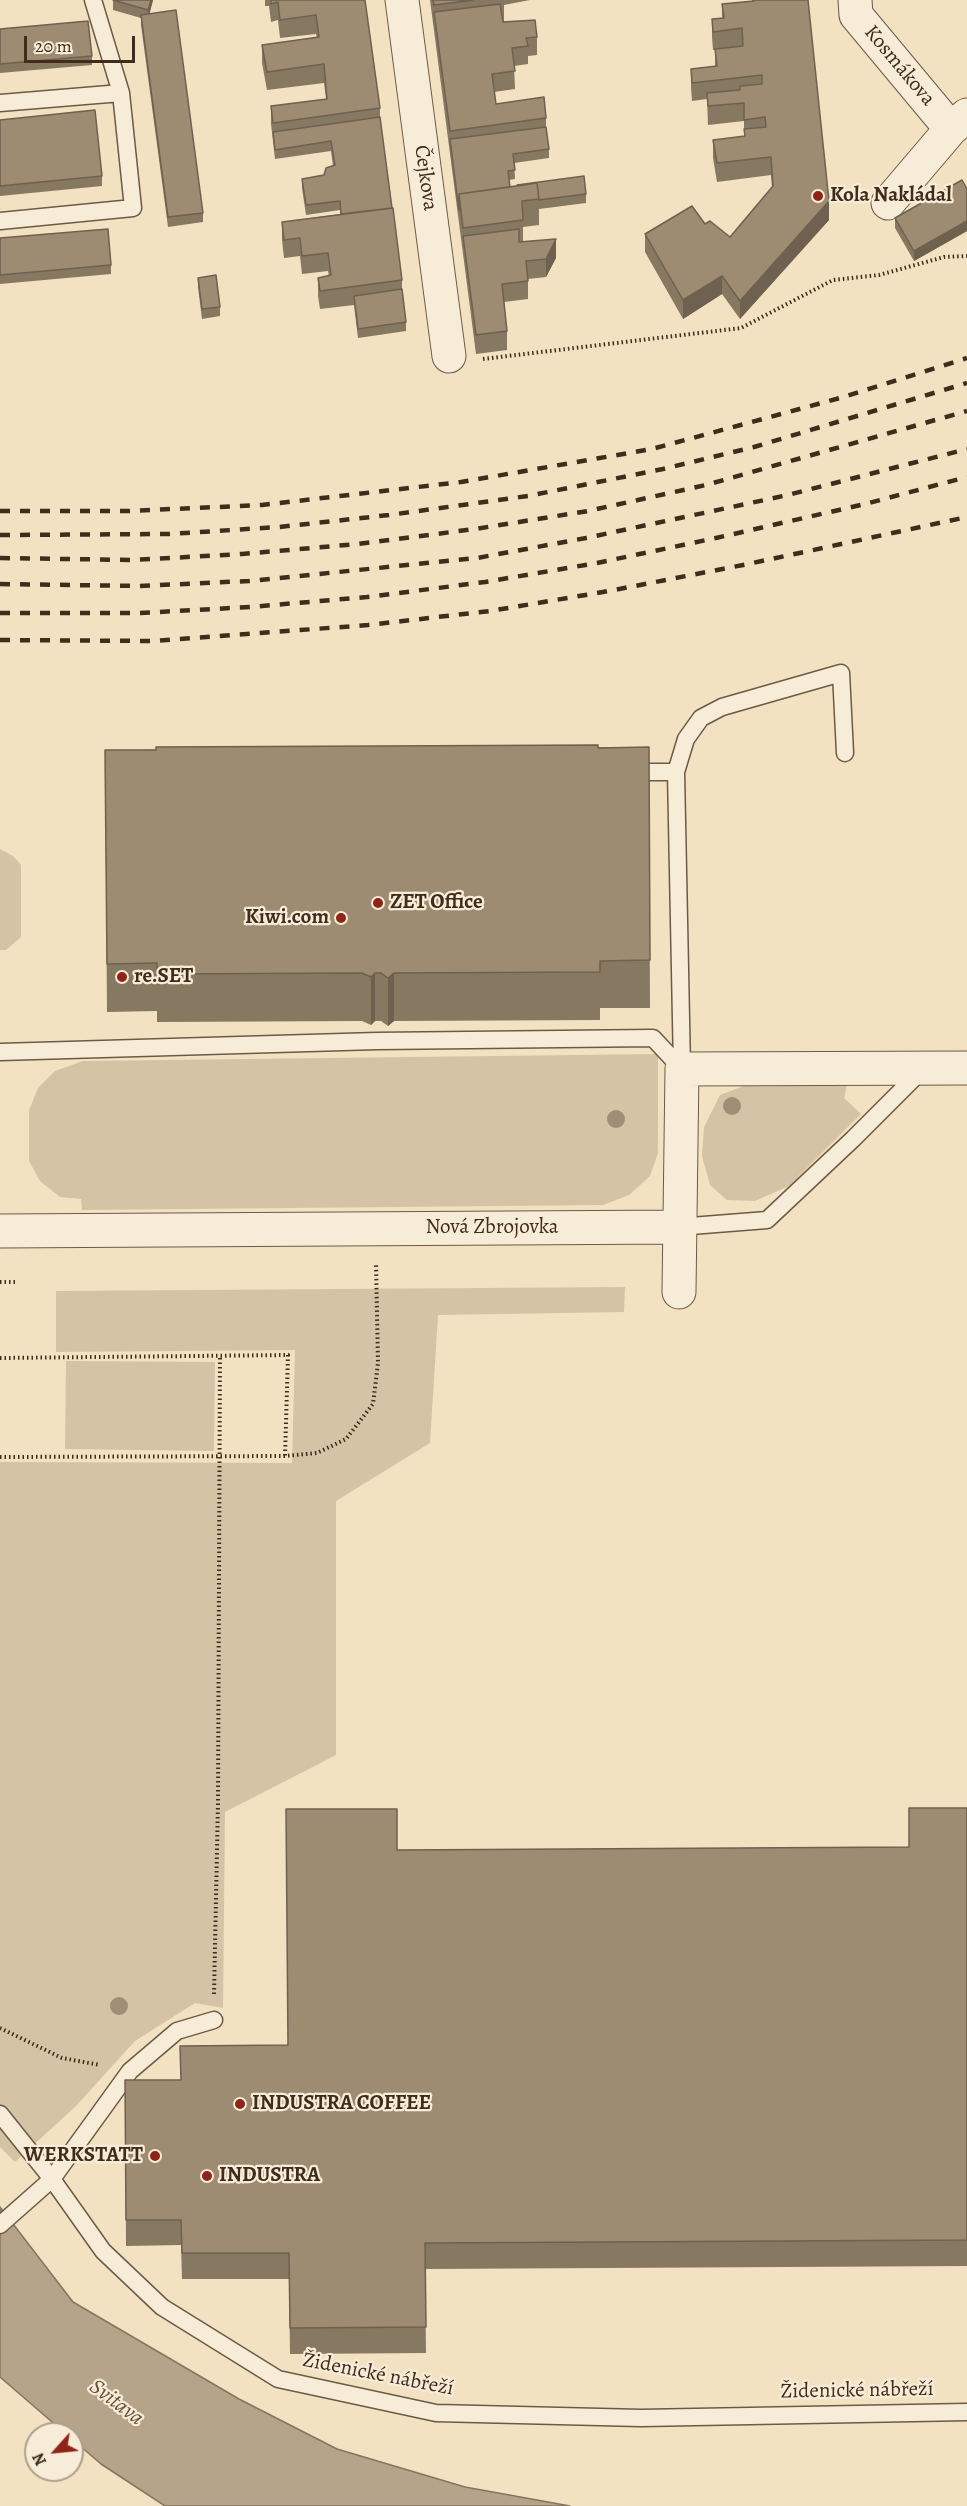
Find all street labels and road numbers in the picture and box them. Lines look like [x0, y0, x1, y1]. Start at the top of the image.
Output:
street label: Kosmákova [858, 20, 940, 112]
street label: Čejkova [408, 143, 442, 213]
street label: Nová Zbrojovka [425, 1215, 559, 1241]
street label: Židenické nábřeží [300, 2348, 456, 2402]
street label: Židenické nábřeží [780, 2377, 934, 2405]

